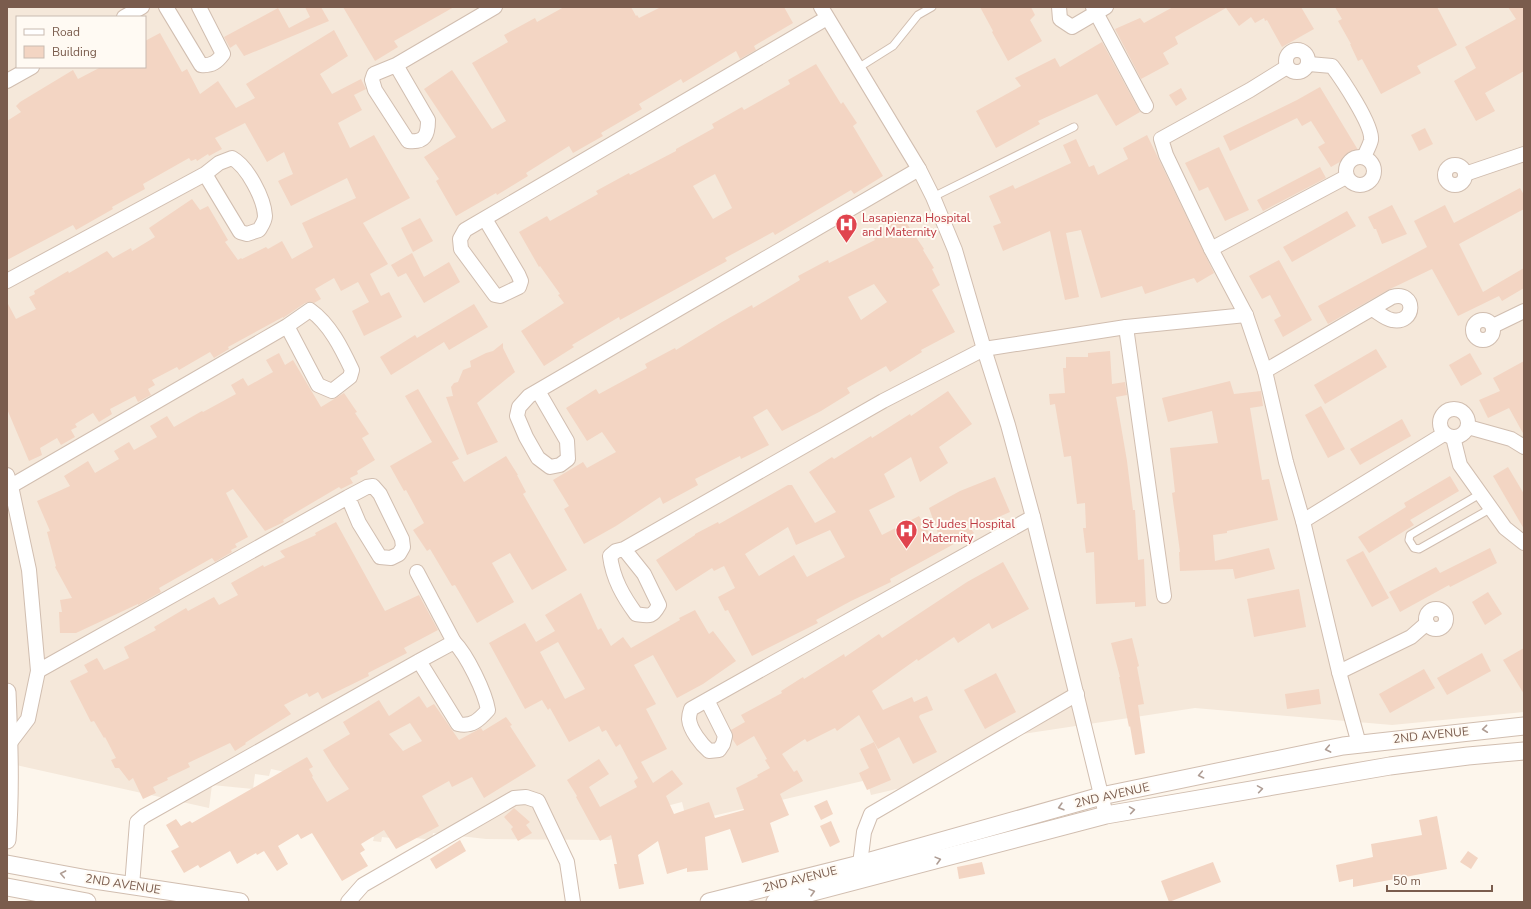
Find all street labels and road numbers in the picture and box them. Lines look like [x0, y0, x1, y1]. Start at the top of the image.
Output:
street label: 2ND AVENUE [1392, 723, 1470, 747]
street label: 2ND AVENUE [1073, 779, 1151, 811]
street label: 2ND AVENUE [761, 862, 839, 896]
street label: 2ND AVENUE [84, 870, 162, 898]

